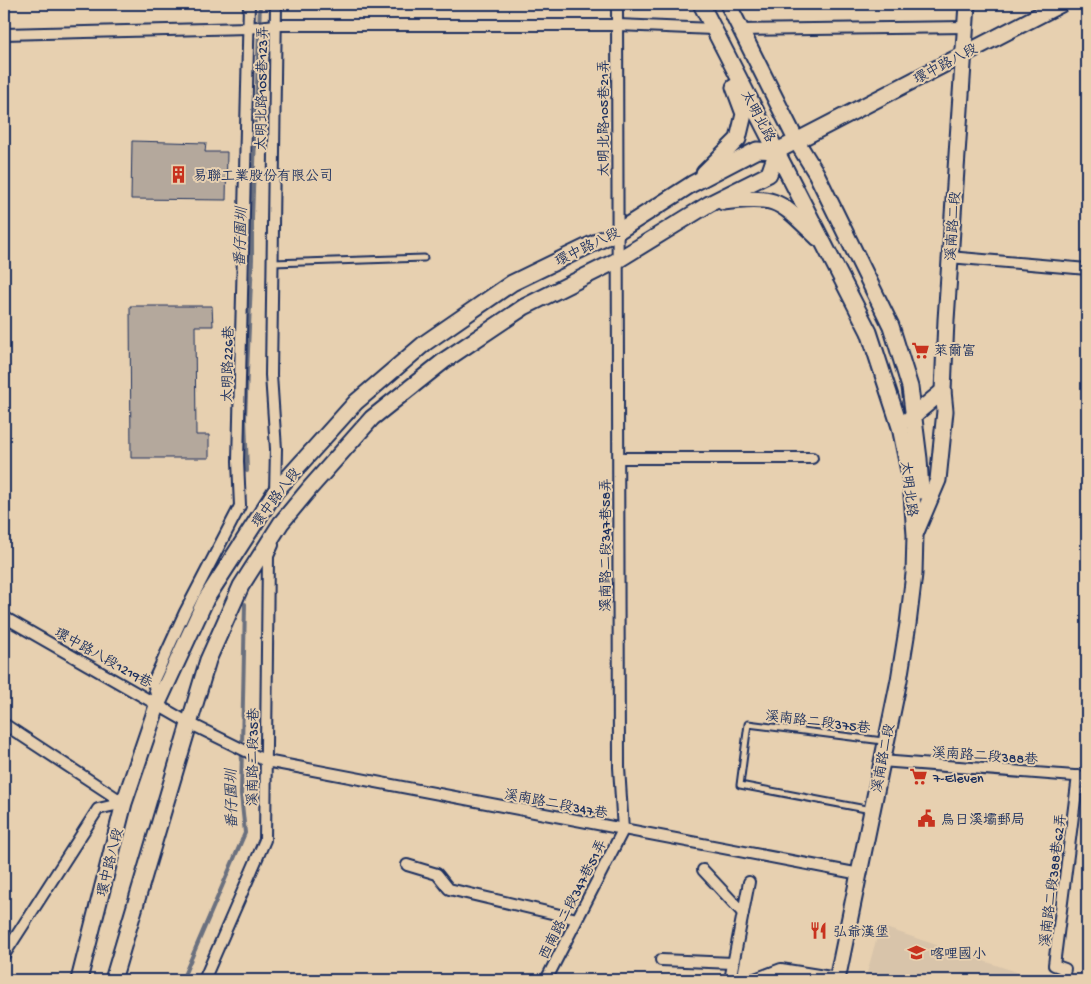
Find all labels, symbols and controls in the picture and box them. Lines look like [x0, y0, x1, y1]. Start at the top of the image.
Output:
street label: 太明北路105巷123弄 [253, 26, 273, 151]
street label: 環中路八段 [911, 40, 981, 89]
street label: 太明北路105巷21弄 [596, 59, 614, 177]
street label: 太明北路 [736, 88, 778, 146]
building icon: 易聯工業股份有限公司 [169, 165, 189, 185]
place label: 易聯工業股份有限公司 [193, 168, 333, 186]
street label: 溪南路二段 [943, 191, 965, 262]
water label: 番仔園圳 [231, 205, 252, 267]
street label: 環中路八段 [552, 224, 623, 271]
street label: 太明路226巷 [219, 324, 239, 403]
supermarket icon: 萊爾富 [910, 340, 930, 360]
place label: 萊爾富 [934, 343, 976, 361]
street label: 太明北路 [896, 460, 920, 518]
street label: 環中路八段 [248, 465, 305, 532]
street label: 溪南路二段347巷58弄 [598, 478, 616, 612]
street label: 環中路八段1219巷 [51, 624, 156, 694]
street label: 溪南路二段35巷 [244, 707, 264, 807]
street label: 溪南路二段375巷 [764, 708, 872, 738]
street label: 溪南路二段 [868, 722, 899, 794]
street label: 溪南路二段388巷 [931, 744, 1040, 770]
water label: 番仔園圳 [222, 767, 243, 829]
supermarket icon: 7-Eleven [909, 767, 929, 787]
place label: 7-Eleven [932, 771, 984, 788]
street label: 溪南路二段347巷 [502, 786, 610, 824]
public building icon: 烏日溪壩郵局 [917, 809, 937, 829]
place label: 烏日溪壩郵局 [941, 812, 1025, 830]
street label: 溪南路二段388巷62弄 [1037, 812, 1071, 948]
street label: 環中路八段 [94, 826, 128, 899]
street label: 西南路二段347巷51弄 [536, 837, 612, 963]
restaurant icon: 弘爺漢堡 [809, 921, 829, 941]
place label: 弘爺漢堡 [833, 924, 889, 942]
school or university icon: 喀哩國小 [906, 943, 926, 963]
place label: 喀哩國小 [930, 946, 986, 964]

